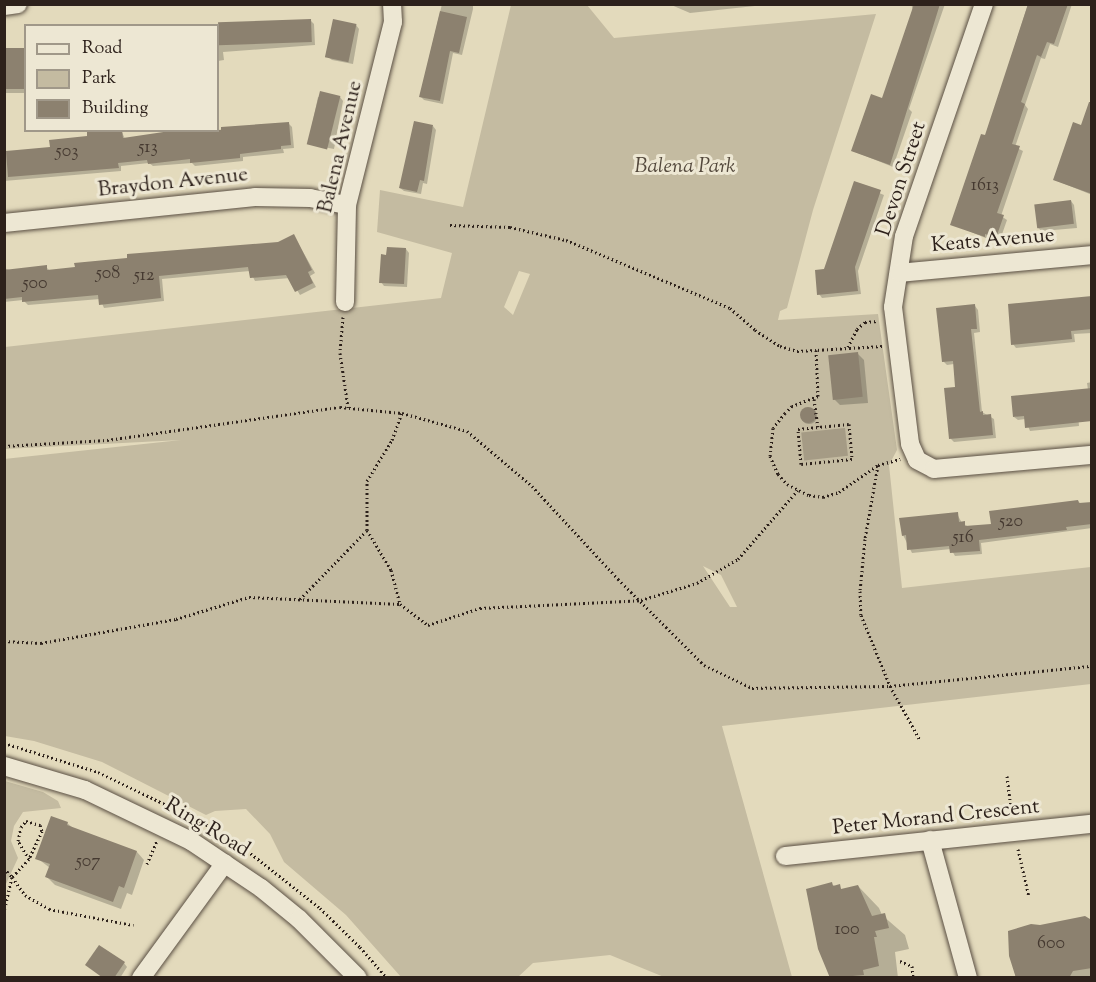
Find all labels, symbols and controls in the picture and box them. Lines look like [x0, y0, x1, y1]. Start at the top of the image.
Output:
legend [24, 24, 219, 132]
text: Road [82, 36, 122, 62]
text: Park [82, 66, 116, 92]
street label: Balena Avenue [314, 78, 368, 216]
text: Building [82, 96, 148, 122]
street label: Devon Street [872, 118, 932, 240]
house number: 513 [138, 137, 158, 159]
house number: 503 [56, 141, 78, 163]
park label: Balena Park [634, 154, 736, 180]
street label: Braydon Avenue [97, 163, 249, 203]
house number: 1613 [971, 175, 999, 197]
street label: Keats Avenue [930, 223, 1056, 259]
house number: 508 [96, 263, 120, 285]
house number: 512 [134, 265, 154, 287]
house number: 500 [22, 273, 48, 295]
house number: 520 [999, 511, 1023, 533]
house number: 516 [952, 527, 974, 549]
street label: Ring Road [160, 793, 254, 863]
street label: Peter Morand Crescent [831, 795, 1041, 841]
house number: 507 [76, 851, 100, 873]
house number: 100 [835, 919, 859, 941]
house number: 600 [1037, 933, 1065, 955]

